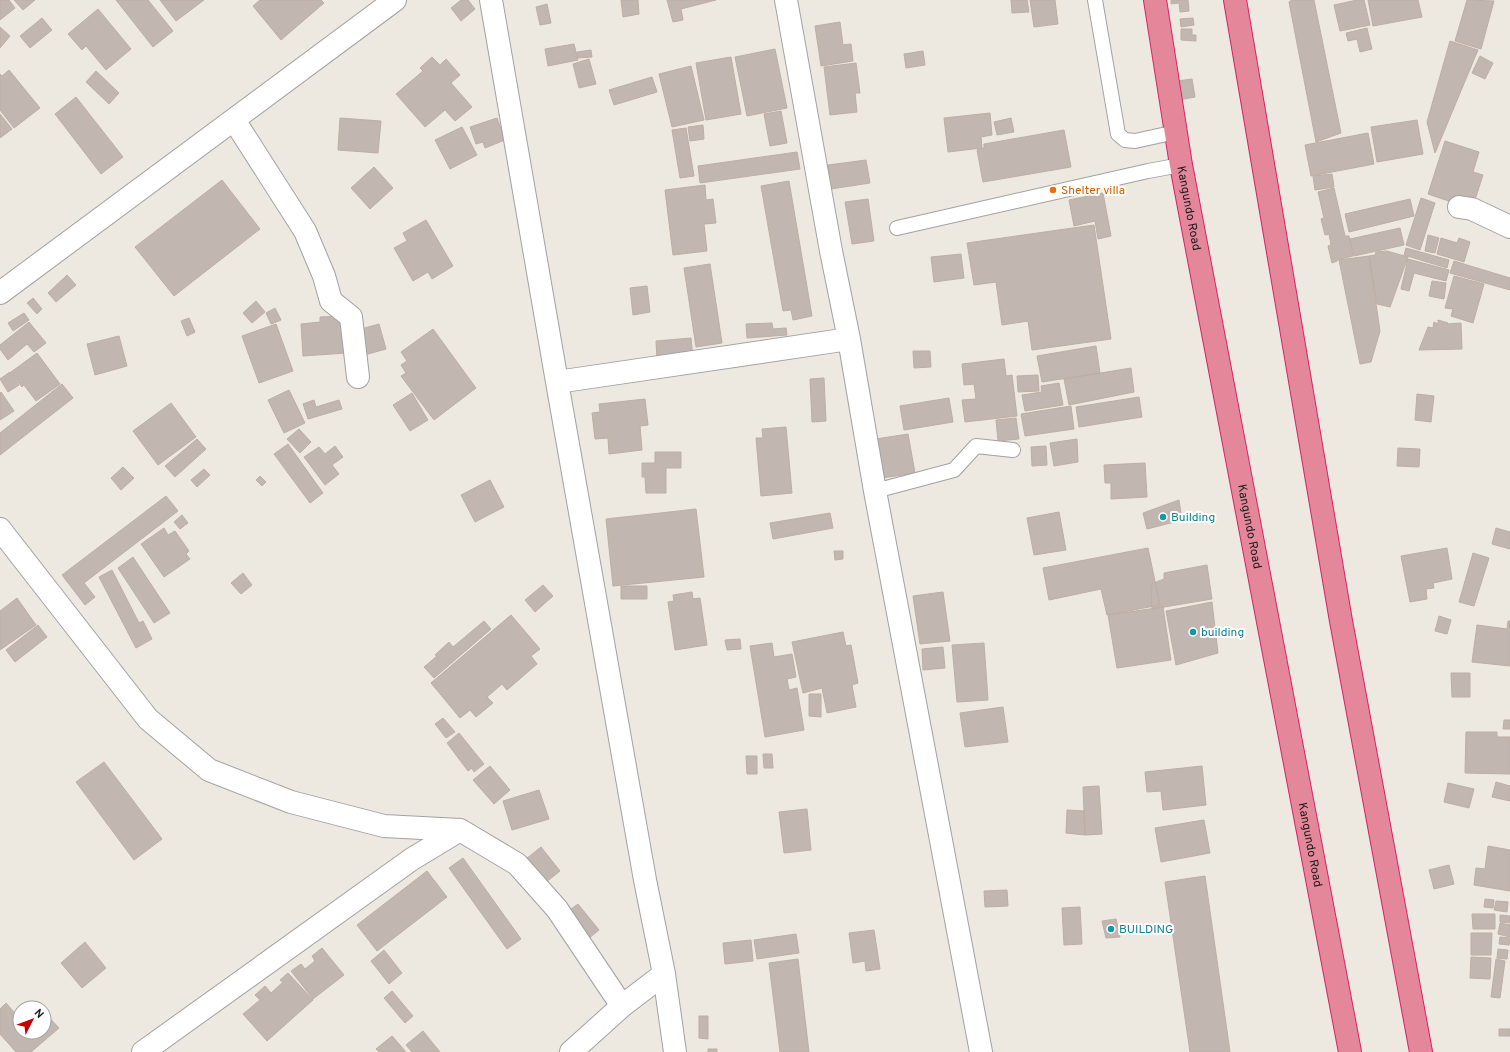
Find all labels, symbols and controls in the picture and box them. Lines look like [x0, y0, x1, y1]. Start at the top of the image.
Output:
street label: Kangundo Road [1172, 165, 1204, 252]
place label: Shelter villa [1061, 183, 1125, 199]
marker: Shelter villa [1048, 185, 1058, 195]
street label: Kangundo Road [1233, 483, 1265, 570]
place label: Building [1171, 510, 1215, 526]
marker: Building [1158, 512, 1168, 522]
place label: building [1201, 625, 1244, 641]
marker: building [1188, 627, 1198, 637]
street label: Kangundo Road [1294, 801, 1325, 889]
place label: BUILDING [1119, 922, 1173, 938]
marker: BUILDING [1106, 924, 1116, 934]
north arrow [12, 1000, 52, 1040]
text: N [31, 1006, 47, 1022]

